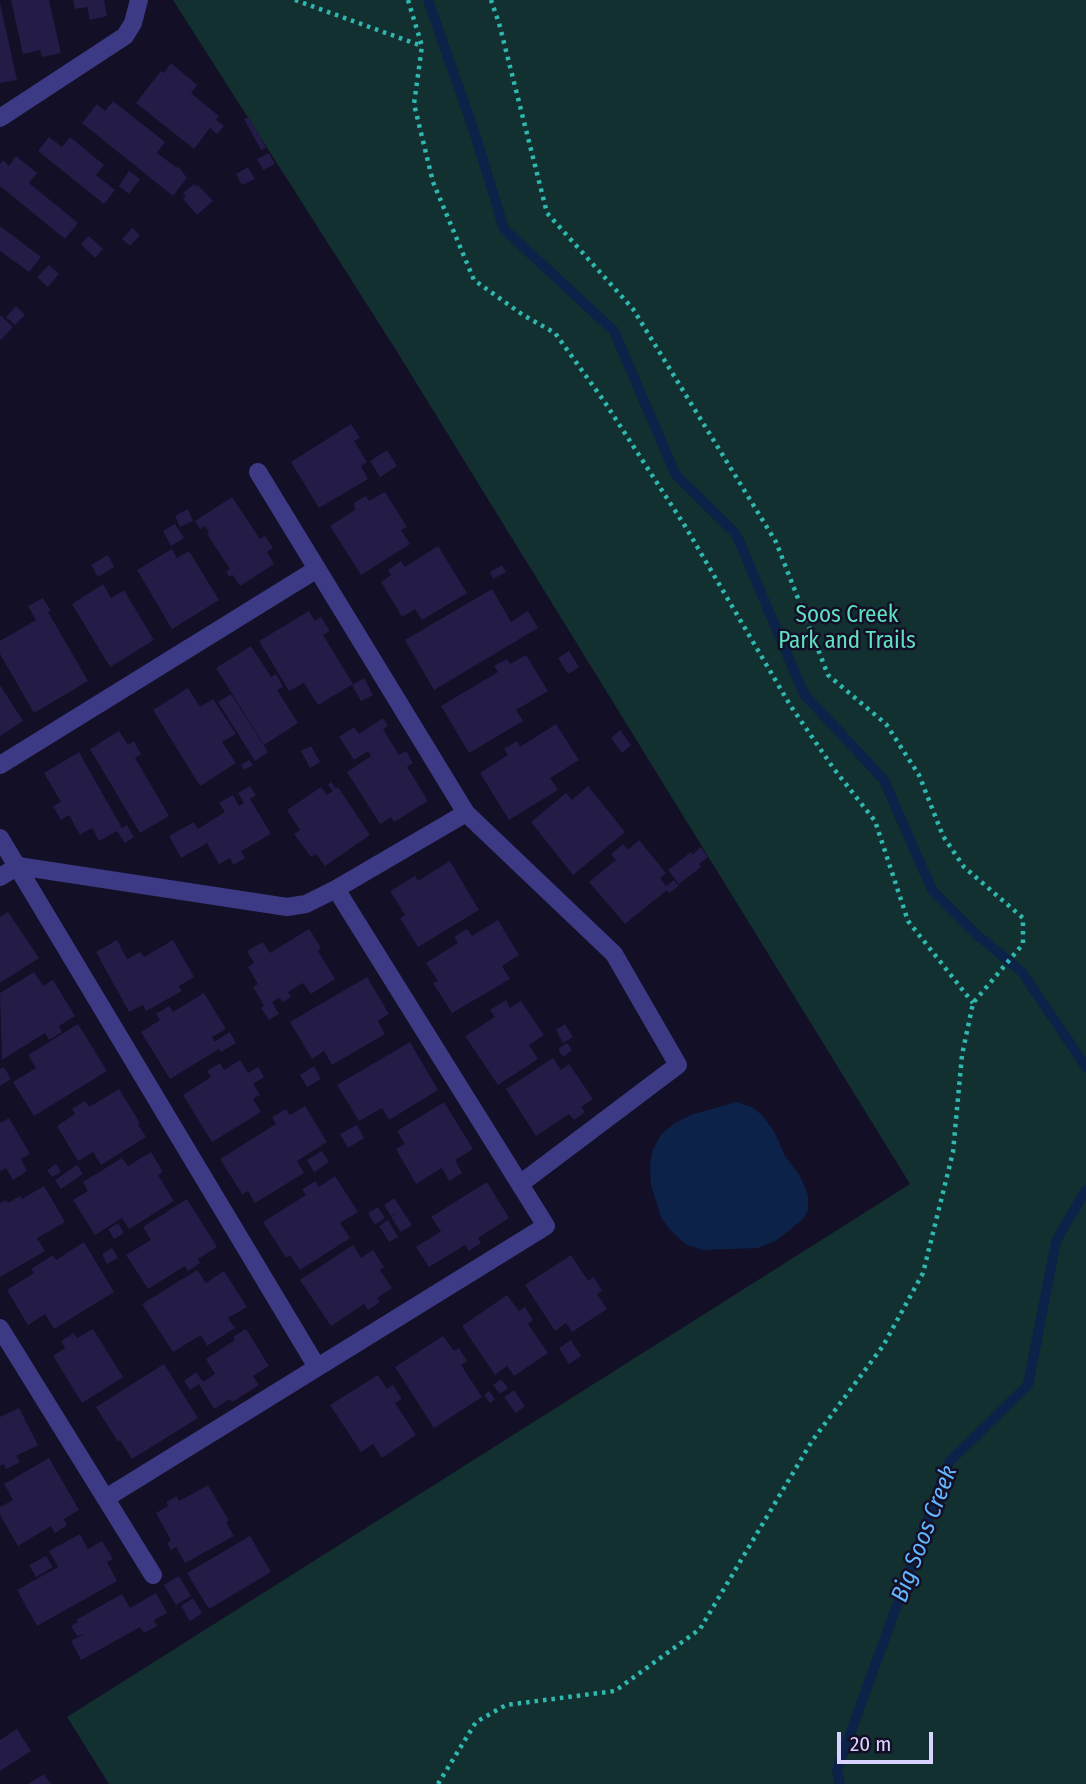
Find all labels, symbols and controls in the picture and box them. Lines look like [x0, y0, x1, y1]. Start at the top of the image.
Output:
park label: Soos Creek Park and Trails [778, 602, 916, 656]
water label: Big Soos Creek [886, 1462, 964, 1606]
scale bar [841, 1718, 937, 1762]
text: 20 m [850, 1731, 891, 1757]

